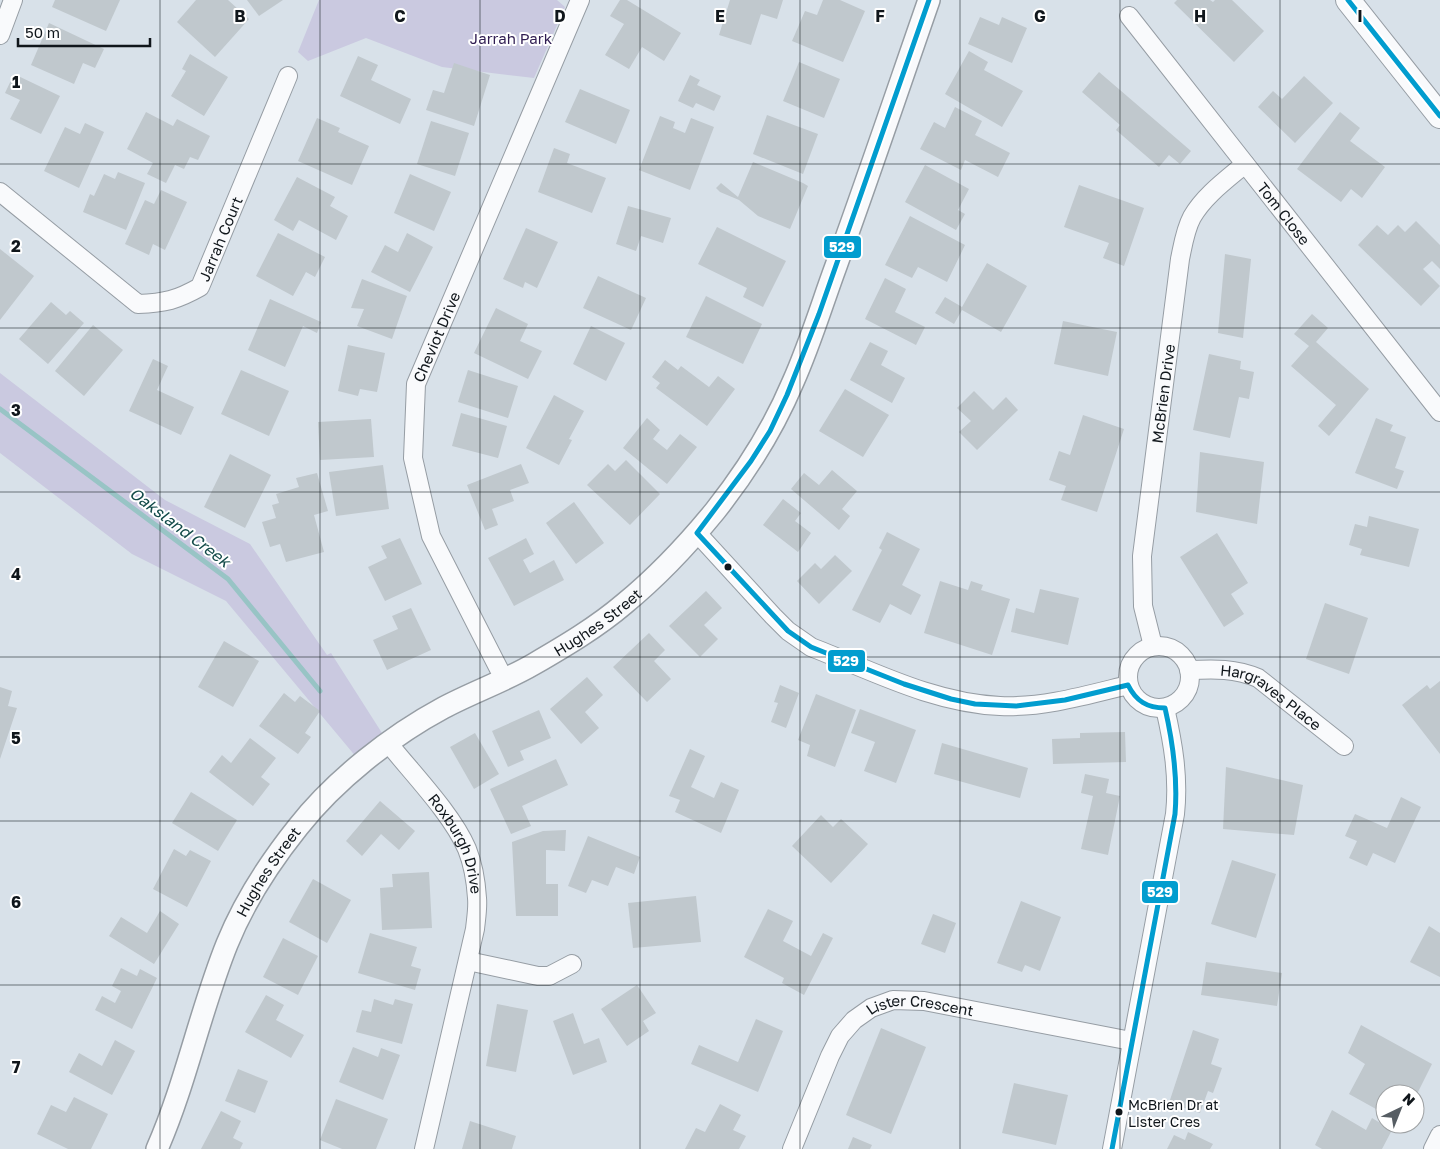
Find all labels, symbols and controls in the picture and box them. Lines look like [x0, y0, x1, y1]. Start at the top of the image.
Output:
text: B [234, 6, 246, 26]
text: C [394, 6, 406, 26]
text: D [554, 6, 566, 26]
text: E [715, 6, 725, 26]
text: F [875, 6, 885, 26]
text: G [1034, 6, 1046, 26]
text: H [1194, 6, 1206, 26]
text: I [1357, 6, 1363, 26]
scale bar [18, 15, 150, 47]
text: 50 m [25, 23, 60, 41]
park label: Jarrah Park [470, 29, 553, 47]
text: 1 [12, 72, 20, 92]
street label: Tom Close [1254, 179, 1314, 249]
street label: Jarrah Court [194, 194, 246, 284]
line badge: 529 [823, 235, 862, 259]
text: 2 [11, 236, 21, 256]
text: 529 [829, 238, 855, 255]
street label: Cheviot Drive [409, 289, 463, 385]
street label: McBrien Drive [1148, 343, 1178, 444]
text: 3 [11, 400, 21, 420]
water label: Oaksland Creek [126, 483, 236, 573]
unlabelled marker [723, 562, 733, 572]
text: 4 [11, 564, 21, 584]
street label: Hughes Street [550, 585, 645, 660]
line badge: 529 [827, 649, 866, 673]
text: 529 [833, 652, 859, 669]
street label: Hargraves Place [1220, 661, 1325, 734]
text: 5 [11, 728, 21, 748]
street label: Roxburgh Drive [425, 790, 486, 895]
street label: Hughes Street [232, 823, 304, 920]
line badge: 529 [1141, 880, 1179, 904]
text: 529 [1147, 883, 1173, 900]
text: 6 [11, 892, 21, 912]
street label: Lister Crescent [862, 991, 975, 1019]
text: 7 [12, 1057, 21, 1077]
north arrow [1375, 1084, 1425, 1134]
text: N [1400, 1089, 1419, 1109]
place label: McBrien Dr at Lister Cres [1128, 1096, 1219, 1130]
marker: McBrien Dr at Lister Cres [1114, 1107, 1124, 1117]

